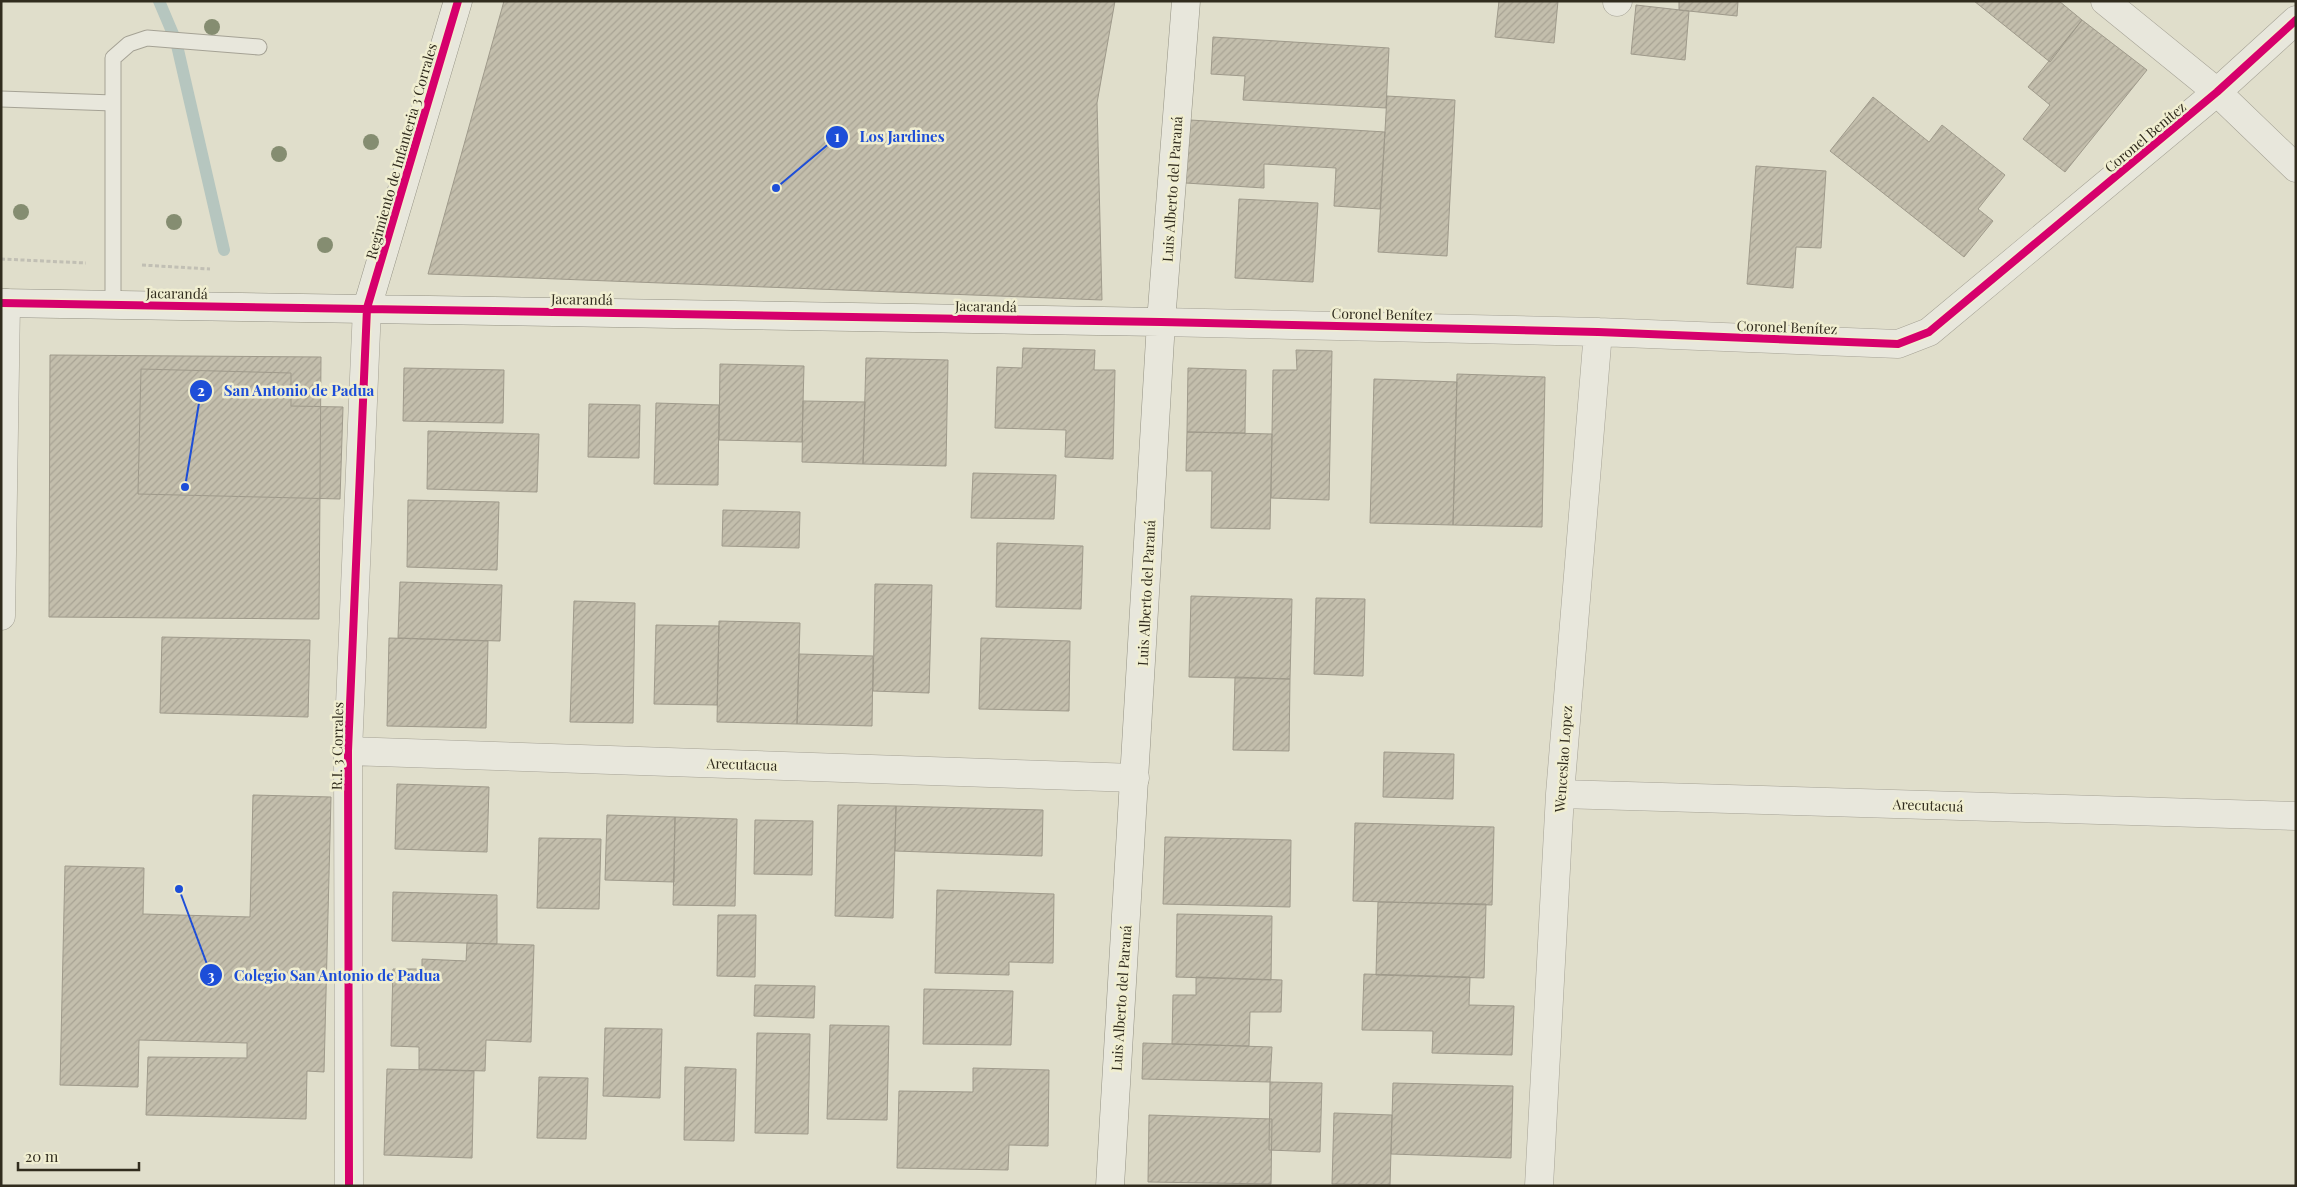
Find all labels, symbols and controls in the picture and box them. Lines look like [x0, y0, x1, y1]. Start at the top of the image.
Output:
street label: Regimiento de Infanteria 3 Corrales [361, 41, 441, 261]
street label: Coronel Benítez [2100, 97, 2190, 177]
street label: Luis Alberto del Paraná [1157, 115, 1187, 263]
callout: Los Jardines [824, 122, 954, 152]
text: 1 [834, 126, 840, 146]
text: Los Jardines [859, 126, 945, 146]
street label: Jacarandá [145, 283, 208, 303]
street label: Jacarandá [550, 289, 613, 309]
street label: Jacarandá [954, 296, 1017, 316]
street label: Coronel Benítez [1331, 304, 1433, 324]
street label: Coronel Benítez [1736, 316, 1838, 338]
callout: San Antonio de Padua [189, 376, 385, 406]
text: 2 [197, 380, 205, 400]
text: San Antonio de Padua [224, 380, 374, 400]
street label: Luis Alberto del Paraná [1133, 519, 1159, 666]
street label: R.I. 3 Corrales [327, 702, 347, 790]
street label: Wenceslao Lopez [1550, 705, 1576, 814]
street label: Arecutacua [705, 753, 778, 775]
street label: Arecutacuá [1891, 794, 1964, 816]
street label: Luis Alberto del Paraná [1106, 924, 1136, 1072]
callout: Colegio San Antonio de Padua [199, 960, 451, 990]
text: 3 [207, 965, 215, 985]
text: Colegio San Antonio de Padua [234, 965, 440, 985]
scale bar [18, 1140, 139, 1172]
text: 20 m [25, 1146, 59, 1166]

